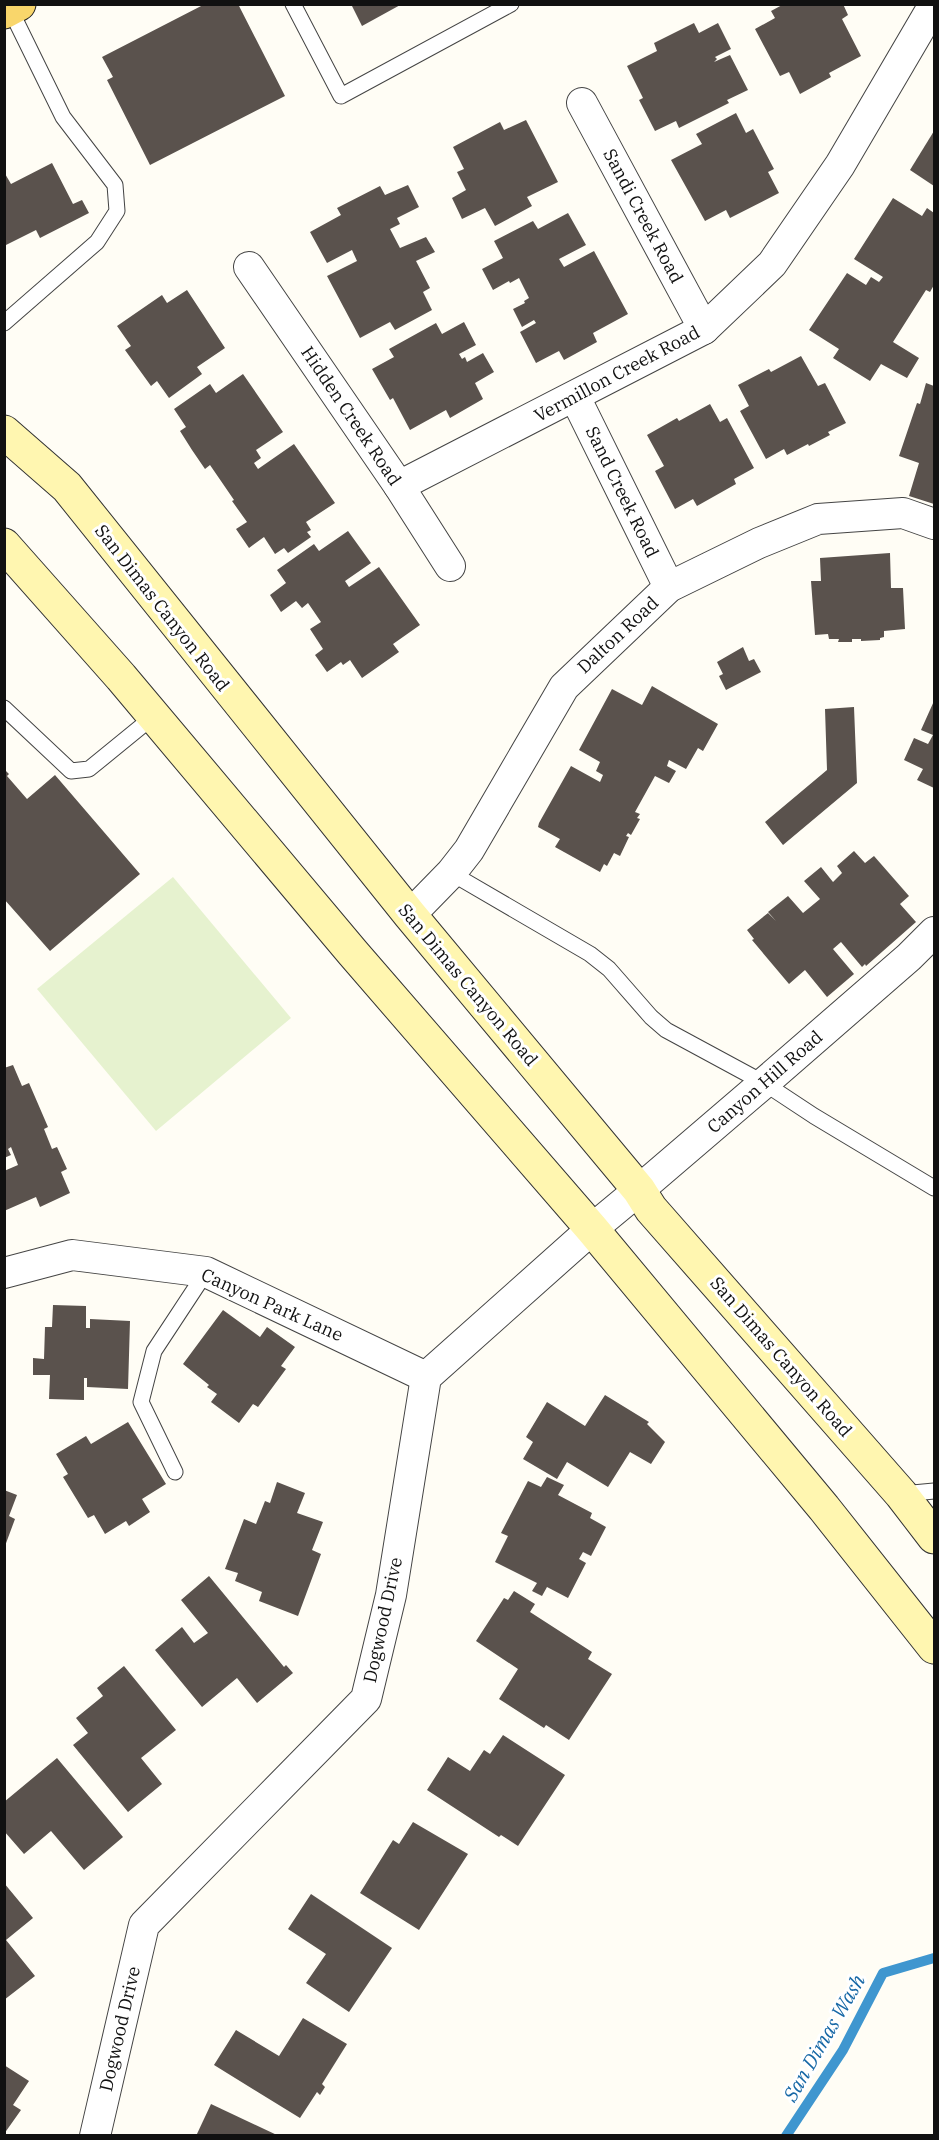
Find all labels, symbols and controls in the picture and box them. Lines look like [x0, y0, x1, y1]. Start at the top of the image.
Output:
street label: Sandi Creek Road [598, 145, 689, 287]
street label: Vermillon Creek Road [530, 320, 704, 427]
street label: Hidden Creek Road [296, 342, 407, 490]
street label: Sand Creek Road [581, 422, 664, 561]
street label: San Dimas Canyon Road [90, 520, 235, 696]
street label: Dalton Road [572, 591, 663, 678]
street label: San Dimas Canyon Road [394, 899, 543, 1071]
street label: Canyon Hill Road [702, 1025, 827, 1138]
street label: Canyon Park Lane [198, 1263, 347, 1346]
street label: San Dimas Canyon Road [705, 1272, 857, 1442]
street label: Dogwood Drive [358, 1555, 407, 1685]
street label: Dogwood Drive [94, 1964, 145, 2094]
water label: San Dimas Wash [776, 1969, 871, 2107]

